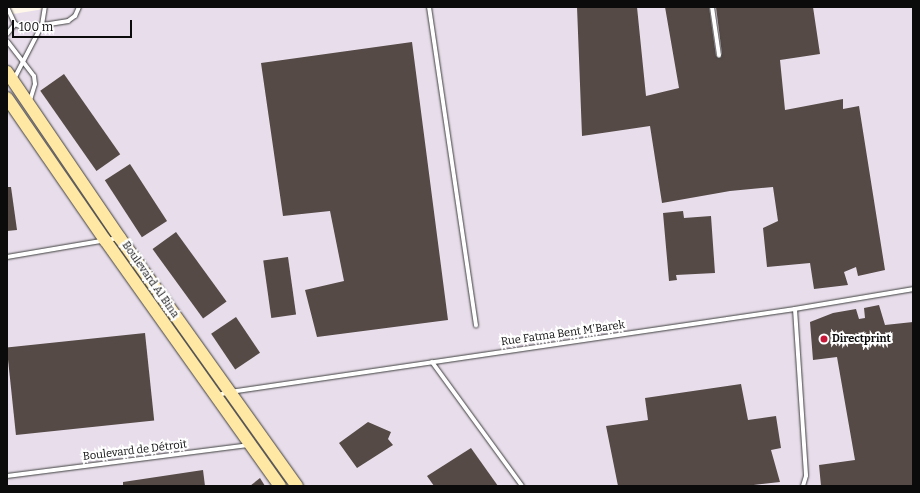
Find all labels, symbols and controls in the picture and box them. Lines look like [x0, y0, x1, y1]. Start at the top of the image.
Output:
scale bar [14, 12, 134, 38]
text: 100 m [19, 20, 53, 34]
street label: Boulevard Al Bina [119, 239, 181, 321]
street label: Rue Fatma Bent M'Barek [500, 319, 626, 349]
place label: Directprint [832, 332, 891, 346]
marker: Directprint [819, 334, 829, 344]
street label: Boulevard de Détroit [82, 438, 188, 464]

